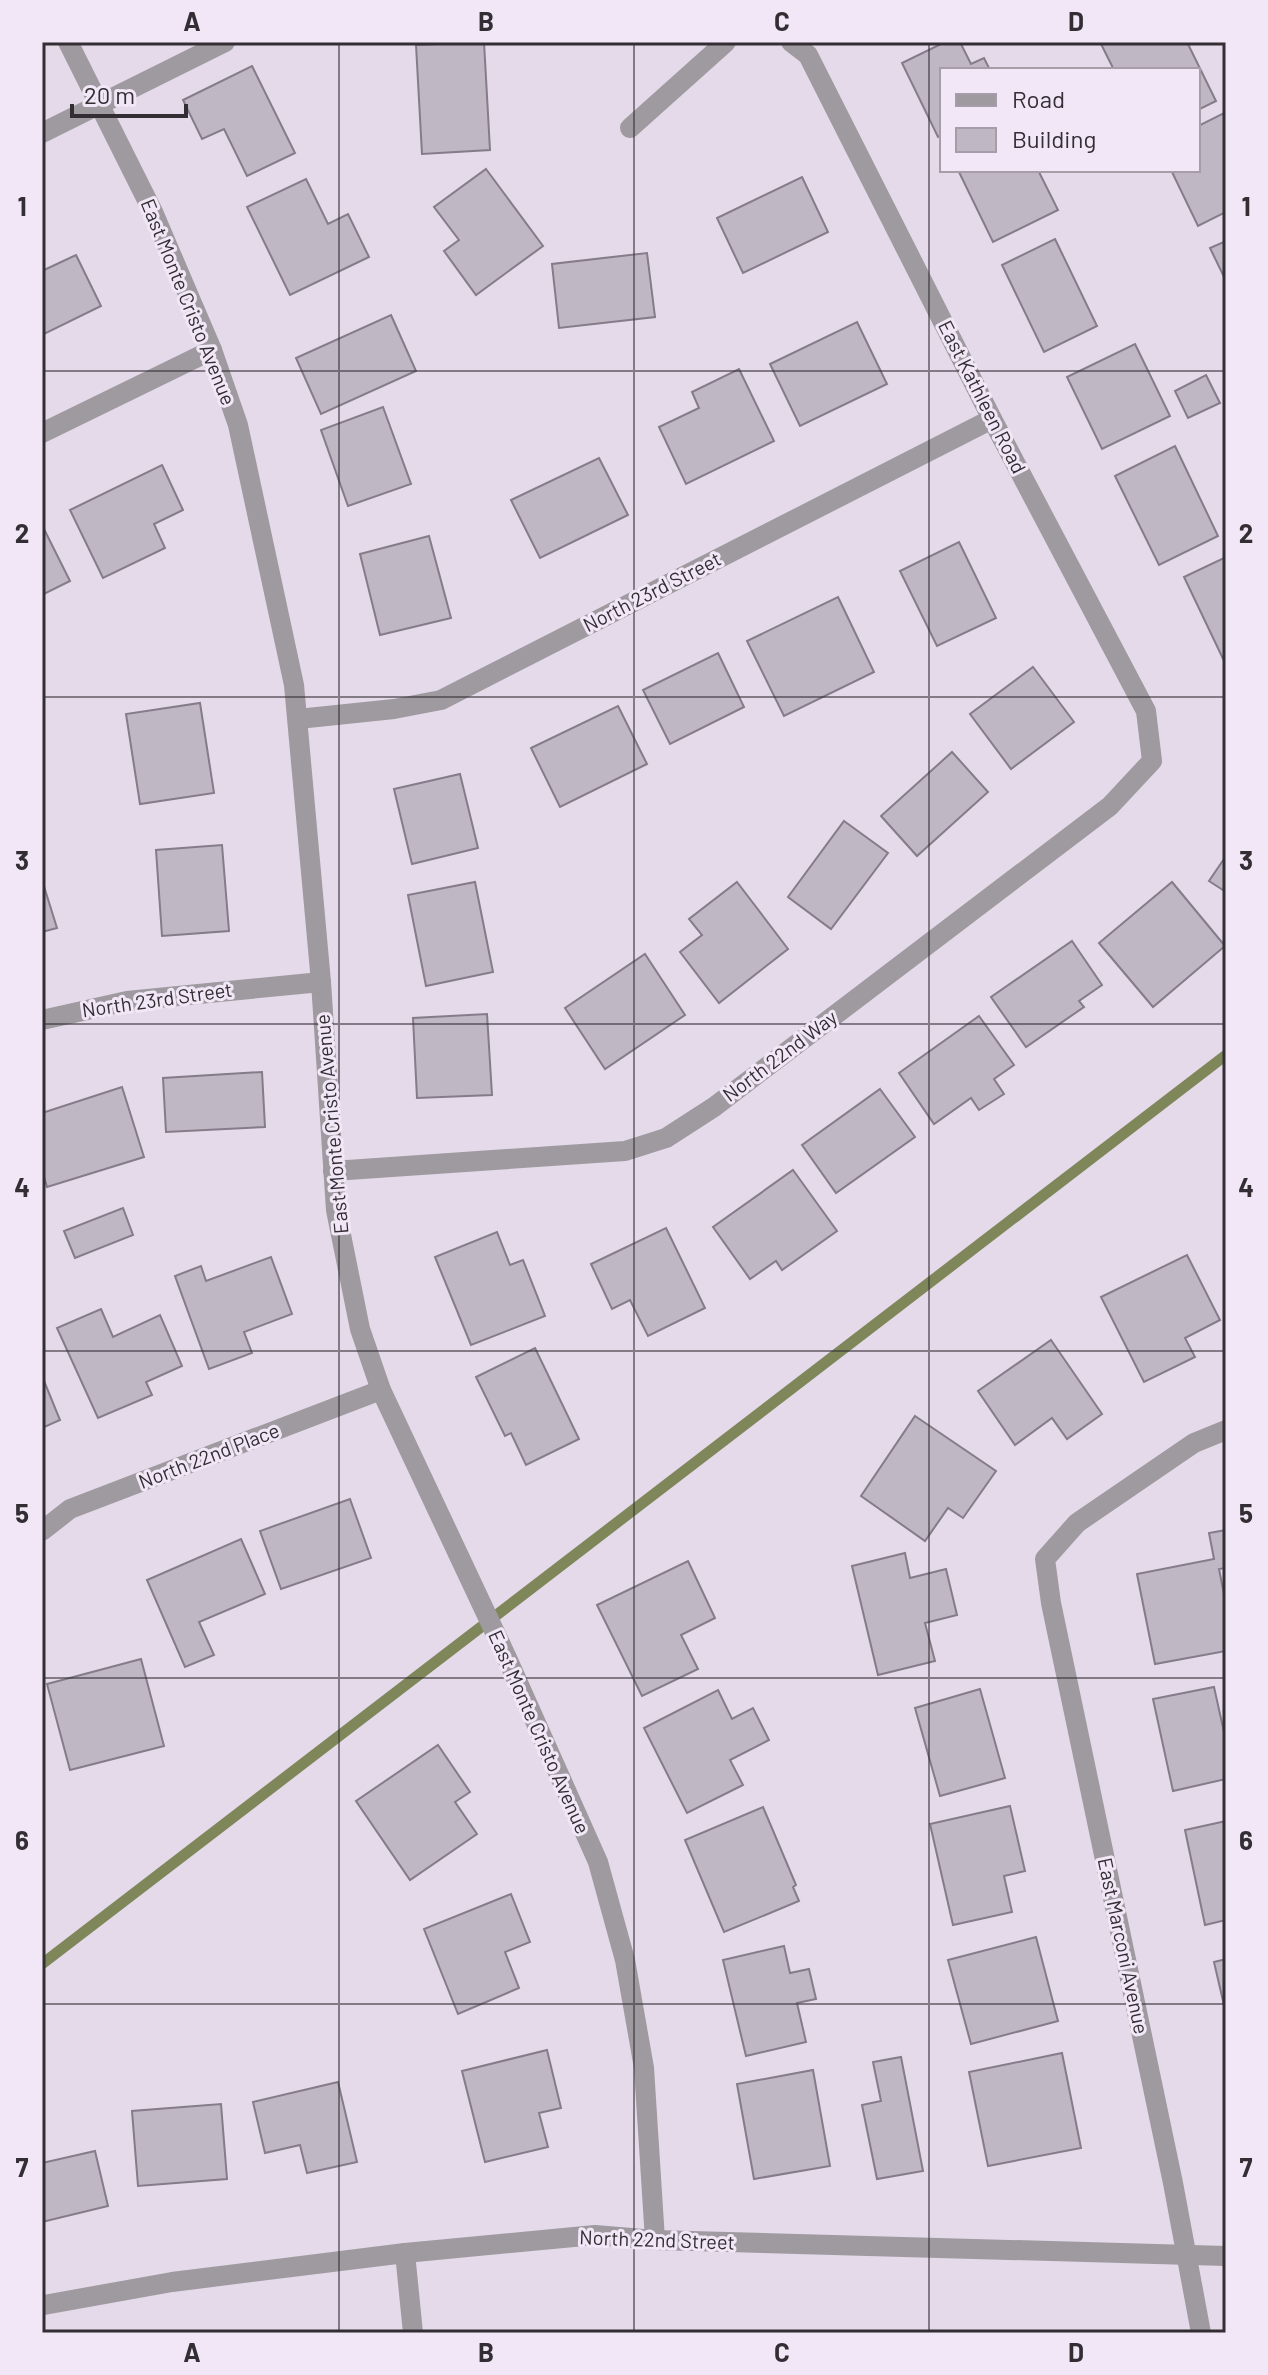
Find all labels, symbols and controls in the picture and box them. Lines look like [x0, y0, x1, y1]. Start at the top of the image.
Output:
text: A [183, 5, 201, 36]
text: B [478, 5, 494, 36]
text: C [774, 5, 790, 36]
text: D [1068, 5, 1084, 36]
scale bar [72, 68, 186, 118]
legend [940, 68, 1200, 172]
text: 20 m [84, 80, 135, 109]
text: Road [1012, 84, 1065, 113]
text: Building [1012, 124, 1096, 153]
text: 1 [17, 190, 27, 221]
text: 1 [1241, 190, 1251, 221]
street label: East Monte Cristo Avenue [137, 195, 241, 408]
street label: East Kathleen Road [934, 316, 1032, 477]
text: 2 [15, 517, 29, 548]
text: 2 [1239, 517, 1253, 548]
street label: North 23rd Street [579, 546, 725, 636]
text: 3 [15, 844, 29, 875]
text: 3 [1239, 844, 1253, 875]
street label: North 23rd Street [80, 977, 234, 1021]
street label: North 22nd Way [717, 1004, 841, 1106]
street label: East Monte Cristo Avenue [309, 1013, 353, 1235]
text: 4 [14, 1171, 30, 1202]
text: 4 [1238, 1171, 1254, 1202]
street label: North 22nd Place [135, 1417, 282, 1493]
text: 5 [15, 1497, 29, 1528]
text: 5 [1239, 1497, 1253, 1528]
street label: East Monte Cristo Avenue [484, 1626, 596, 1837]
text: 6 [15, 1824, 29, 1855]
text: 6 [1239, 1824, 1253, 1855]
street label: East Marconi Avenue [1094, 1855, 1154, 2036]
text: 7 [16, 2151, 29, 2182]
text: 7 [1240, 2151, 1253, 2182]
street label: North 22nd Street [579, 2224, 735, 2254]
text: A [183, 2336, 201, 2367]
text: B [478, 2336, 494, 2367]
text: C [774, 2336, 790, 2367]
text: D [1068, 2336, 1084, 2367]

